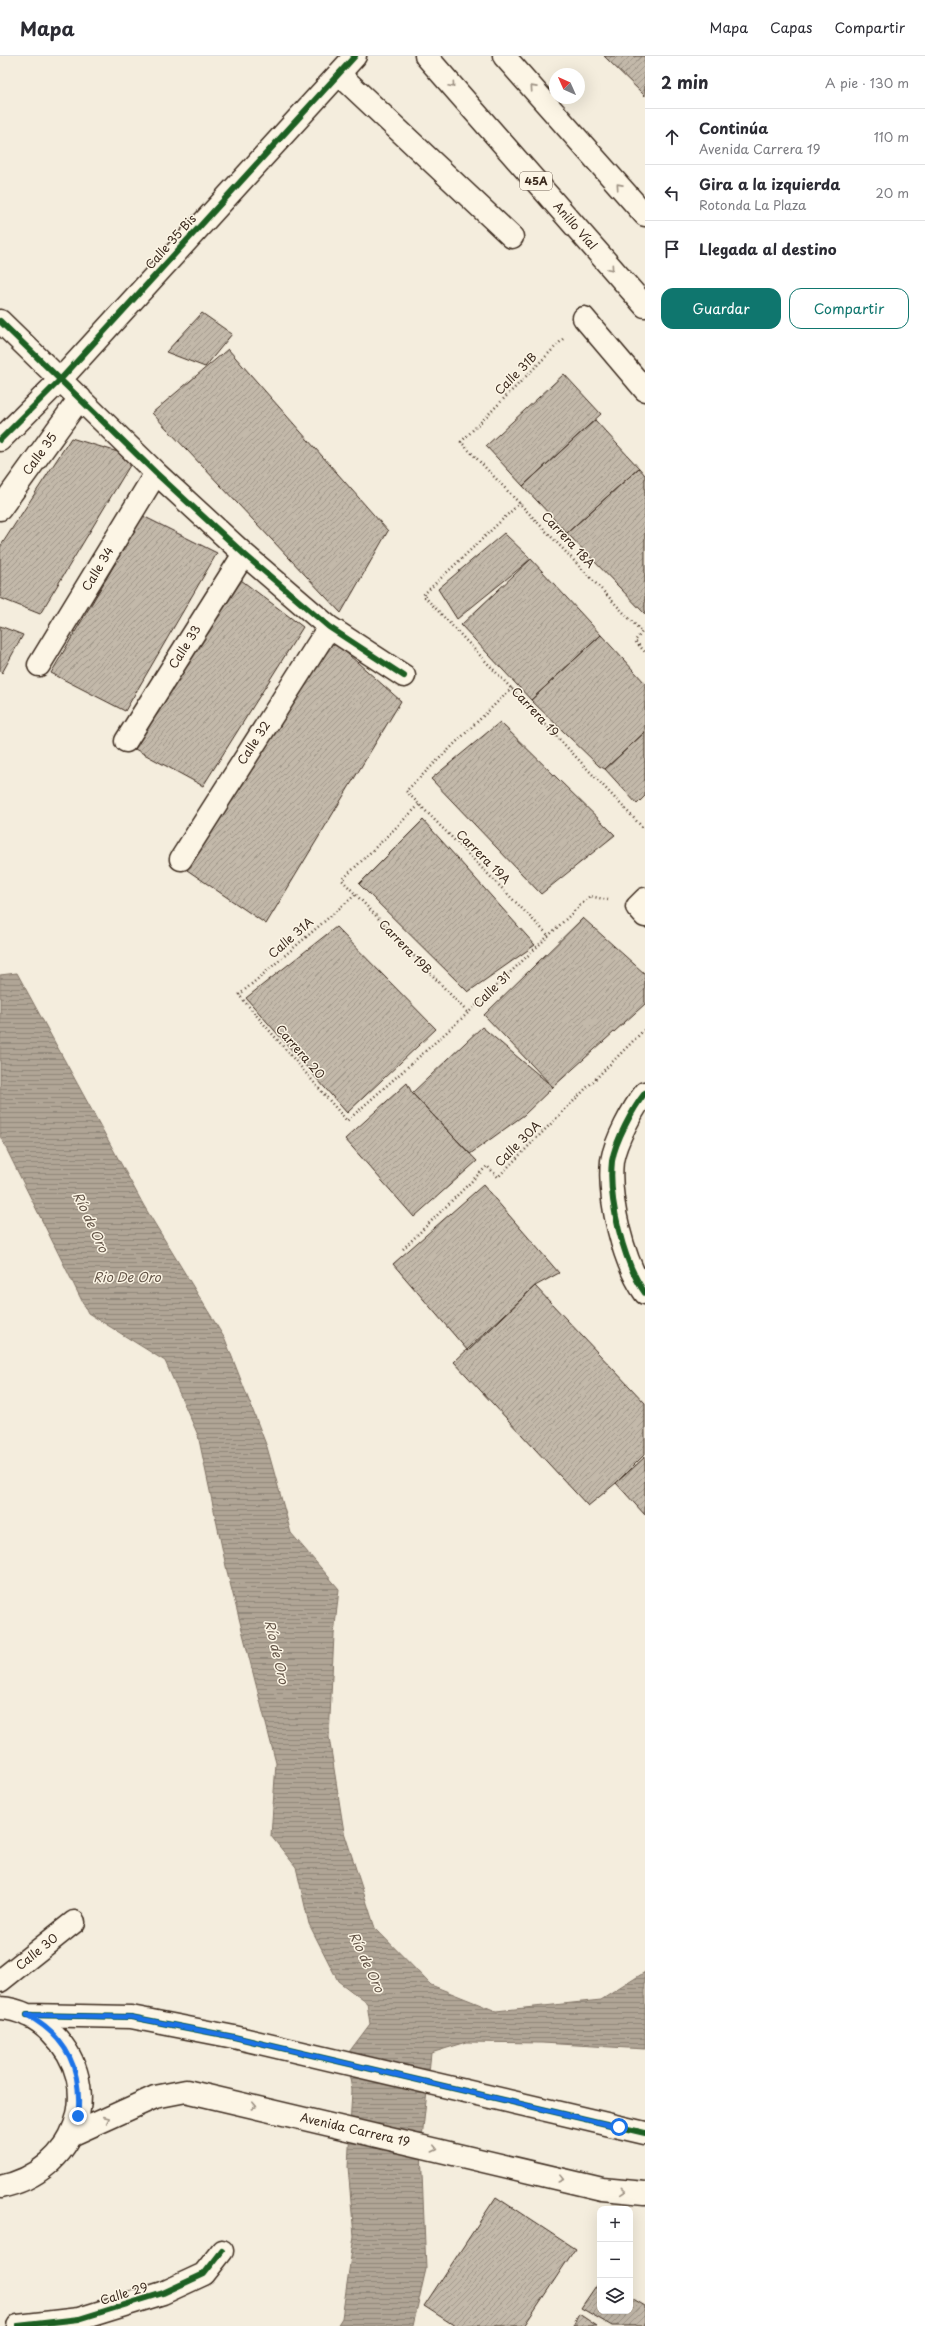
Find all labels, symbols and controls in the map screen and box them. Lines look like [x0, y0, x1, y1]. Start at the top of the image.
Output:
text: Mapa [20, 14, 75, 42]
text: Mapa [710, 17, 748, 38]
text: Capas [770, 17, 812, 38]
text: Compartir [834, 17, 905, 38]
north arrow [549, 68, 585, 104]
text: 2 min [661, 69, 708, 95]
text: A pie · 130 m [825, 73, 909, 92]
one-way arrow [447, 81, 454, 88]
one-way arrow [531, 86, 538, 93]
text: Continúa [699, 116, 768, 139]
icon: ahead [661, 126, 683, 148]
text: 110 m [874, 127, 909, 146]
text: Avenida Carrera 19 [699, 139, 821, 158]
road number: 45A [520, 172, 552, 190]
text: Gira a la izquierda [699, 172, 840, 195]
icon: left [661, 182, 683, 204]
one-way arrow [617, 183, 624, 190]
text: 20 m [875, 183, 909, 202]
text: Rotonda La Plaza [699, 195, 806, 214]
street label: Anillo Víal [550, 197, 602, 253]
street label: Calle 35 Bis [141, 209, 200, 273]
text: Llegada al destino [699, 237, 837, 260]
icon: arrive [661, 238, 683, 260]
one-way arrow [607, 263, 614, 270]
button: Guardar [661, 288, 781, 329]
button: Compartir [789, 288, 909, 329]
street label: Calle 31B [490, 348, 541, 399]
street label: Calle 35 [18, 428, 61, 478]
street label: Carrera 18A [538, 507, 600, 572]
street label: Calle 34 [77, 543, 117, 594]
street label: Calle 33 [164, 621, 205, 672]
street label: Carrera 19 [508, 682, 564, 740]
street label: Calle 32 [232, 717, 274, 768]
street label: Carrera 19A [452, 825, 515, 888]
street label: Calle 31A [264, 913, 317, 962]
street label: Carrera 19B [375, 915, 436, 978]
street label: Calle 31 [469, 967, 514, 1012]
street label: Carrera 20 [272, 1020, 330, 1083]
street label: Calle 30A [490, 1116, 544, 1170]
water label: Río de Oro [69, 1188, 114, 1256]
water label: Rio De Oro [93, 1267, 162, 1286]
water label: Río de Oro [261, 1618, 294, 1686]
street label: Calle 30 [11, 1928, 62, 1974]
water label: Río de Oro [345, 1928, 390, 1996]
one-way arrow [251, 2101, 257, 2109]
route end [69, 2107, 87, 2125]
street label: Avenida Carrera 19 [298, 2108, 412, 2150]
one-way arrow [103, 2116, 110, 2124]
route start [610, 2118, 628, 2136]
one-way arrow [431, 2144, 438, 2153]
one-way arrow [558, 2175, 565, 2183]
one-way arrow [620, 2186, 626, 2195]
map controls [597, 2206, 633, 2314]
button: + [597, 2206, 633, 2242]
button: − [597, 2242, 633, 2278]
street label: Calle 29 [98, 2277, 150, 2309]
button: layers [597, 2278, 633, 2314]

